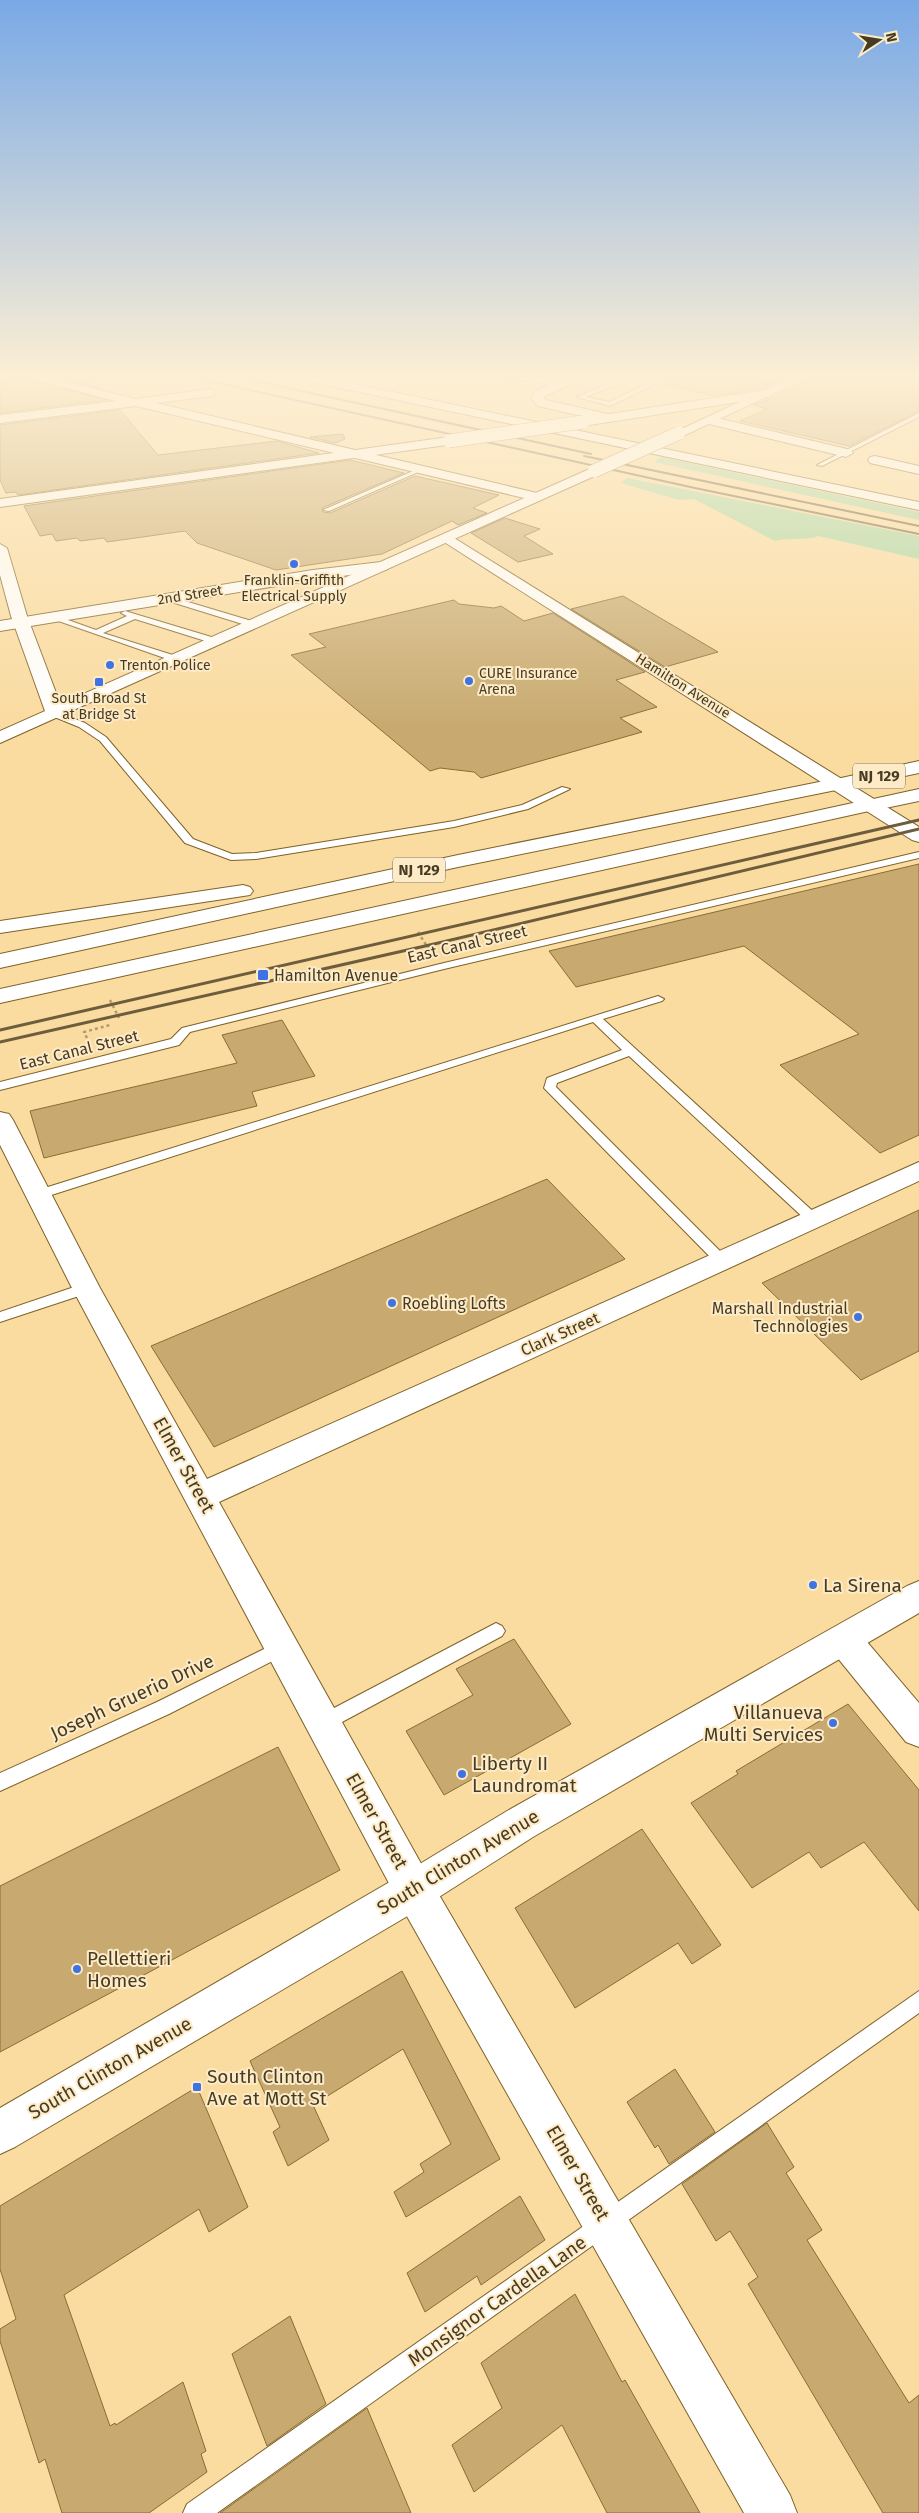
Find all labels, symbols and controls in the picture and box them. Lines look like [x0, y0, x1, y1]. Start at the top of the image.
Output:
north arrow [854, 15, 904, 65]
text: N [882, 31, 901, 44]
marker: Franklin-Griffith Electrical Supply [288, 558, 300, 570]
place label: Franklin-Griffith Electrical Supply [241, 572, 347, 605]
street label: 2nd Street [156, 581, 224, 608]
street label: Hamilton Avenue [632, 650, 734, 722]
place label: Trenton Police [120, 657, 211, 674]
marker: Trenton Police [104, 659, 116, 671]
place label: CURE Insurance Arena [479, 665, 577, 698]
marker: CURE Insurance Arena [463, 675, 475, 687]
marker: South Broad St at Bridge St [93, 676, 105, 688]
place label: South Broad St at Bridge St [52, 690, 147, 723]
road number: NJ 129 [853, 764, 905, 788]
road number: NJ 129 [393, 858, 445, 882]
street label: East Canal Street [405, 921, 529, 967]
place label: Hamilton Avenue [274, 966, 398, 985]
marker: Hamilton Avenue [256, 968, 270, 982]
street label: East Canal Street [17, 1026, 141, 1074]
place label: Roebling Lofts [402, 1294, 506, 1313]
marker: Roebling Lofts [386, 1297, 398, 1309]
place label: Marshall Industrial Technologies [712, 1299, 848, 1336]
street label: Clark Street [518, 1308, 602, 1360]
marker: Marshall Industrial Technologies [852, 1311, 864, 1323]
street label: Elmer Street [148, 1413, 220, 1517]
place label: La Sirena [823, 1574, 902, 1597]
marker: La Sirena [807, 1579, 819, 1591]
street label: Joseph Gruerio Drive [47, 1649, 217, 1745]
place label: Villanueva Multi Services [704, 1701, 823, 1746]
marker: Villanueva Multi Services [827, 1717, 839, 1729]
place label: Liberty II Laundromat [472, 1752, 577, 1797]
marker: Liberty II Laundromat [456, 1768, 468, 1780]
street label: Elmer Street [341, 1769, 413, 1873]
street label: South Clinton Avenue [373, 1805, 543, 1919]
place label: Pellettieri Homes [87, 1947, 171, 1992]
marker: Pellettieri Homes [71, 1963, 83, 1975]
street label: South Clinton Avenue [24, 2012, 196, 2124]
place label: South Clinton Ave at Mott St [207, 2065, 327, 2110]
marker: South Clinton Ave at Mott St [191, 2081, 203, 2093]
street label: Elmer Street [542, 2121, 615, 2225]
street label: Monsignor Cardella Lane [403, 2231, 591, 2371]

